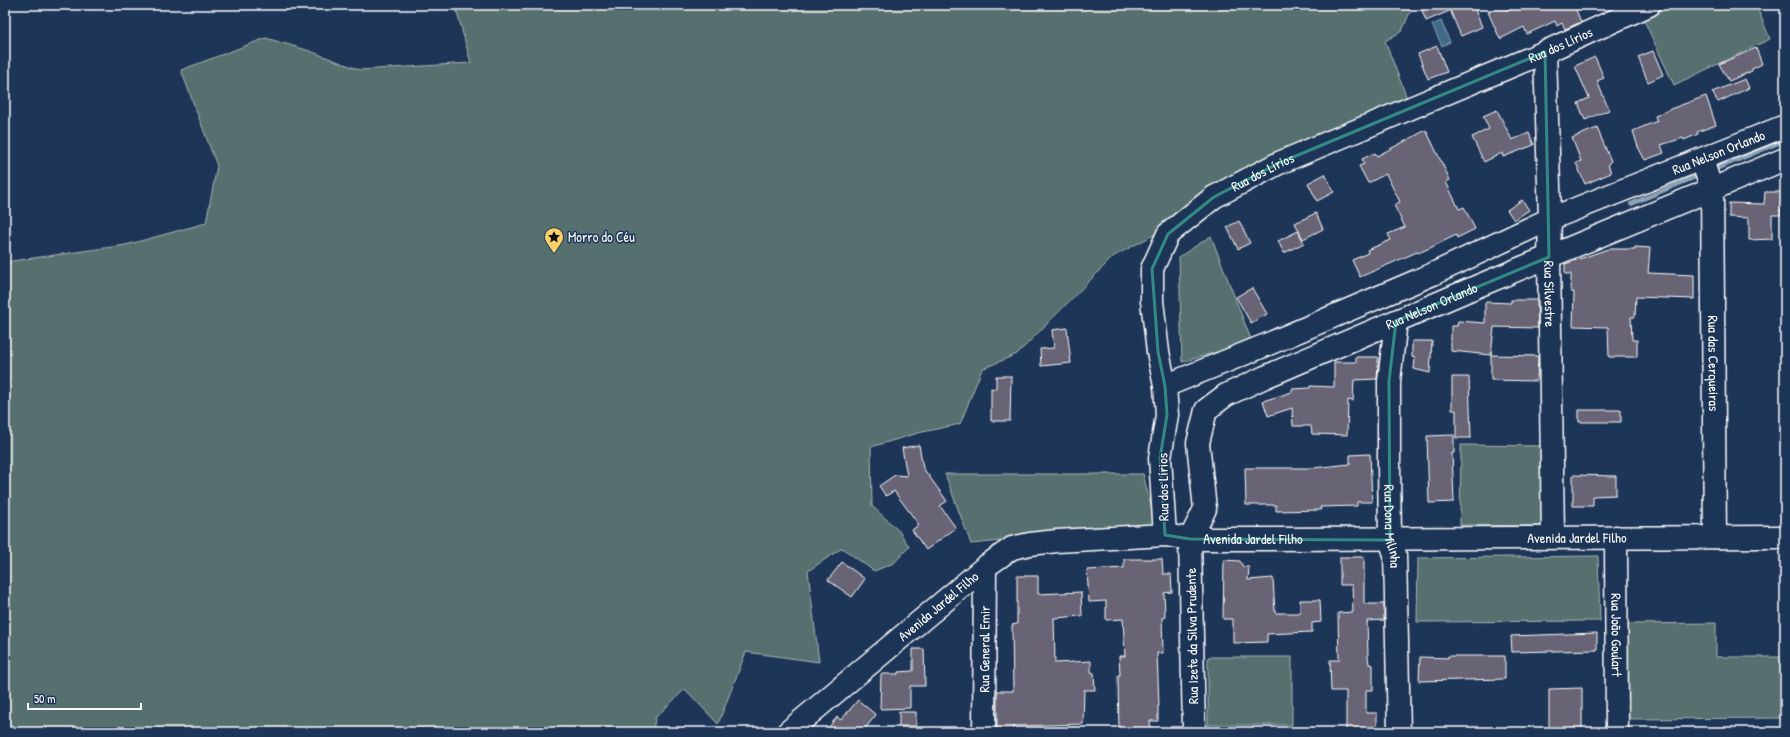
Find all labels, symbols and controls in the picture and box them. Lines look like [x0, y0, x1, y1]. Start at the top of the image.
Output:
street label: Rua dos Lírios [1525, 22, 1595, 67]
street label: Rua Nelson Orlando [1669, 125, 1768, 179]
street label: Rua dos Lírios [1227, 148, 1297, 196]
place icon: Morro do Céu [543, 226, 565, 254]
place label: Morro do Céu [568, 227, 635, 246]
street label: Rua Silvestre [1540, 261, 1560, 328]
street label: Rua Nelson Orlando [1383, 277, 1480, 333]
street label: Rua das Cerqueiras [1704, 315, 1724, 411]
street label: Rua dos Lírios [1152, 453, 1173, 521]
street label: Rua Dona Milinha [1380, 484, 1405, 568]
street label: Avenida Jardel Filho [1527, 528, 1627, 547]
street label: Avenida Jardel Filho [1203, 529, 1303, 548]
street label: Avenida Jardel Filho [894, 566, 982, 645]
street label: Rua Izete da Silva Prudente [1181, 567, 1202, 704]
street label: Rua João Goulart [1607, 593, 1627, 677]
street label: Rua General Emir [974, 605, 994, 693]
scale bar [28, 685, 141, 711]
text: 50 m [34, 690, 55, 707]

